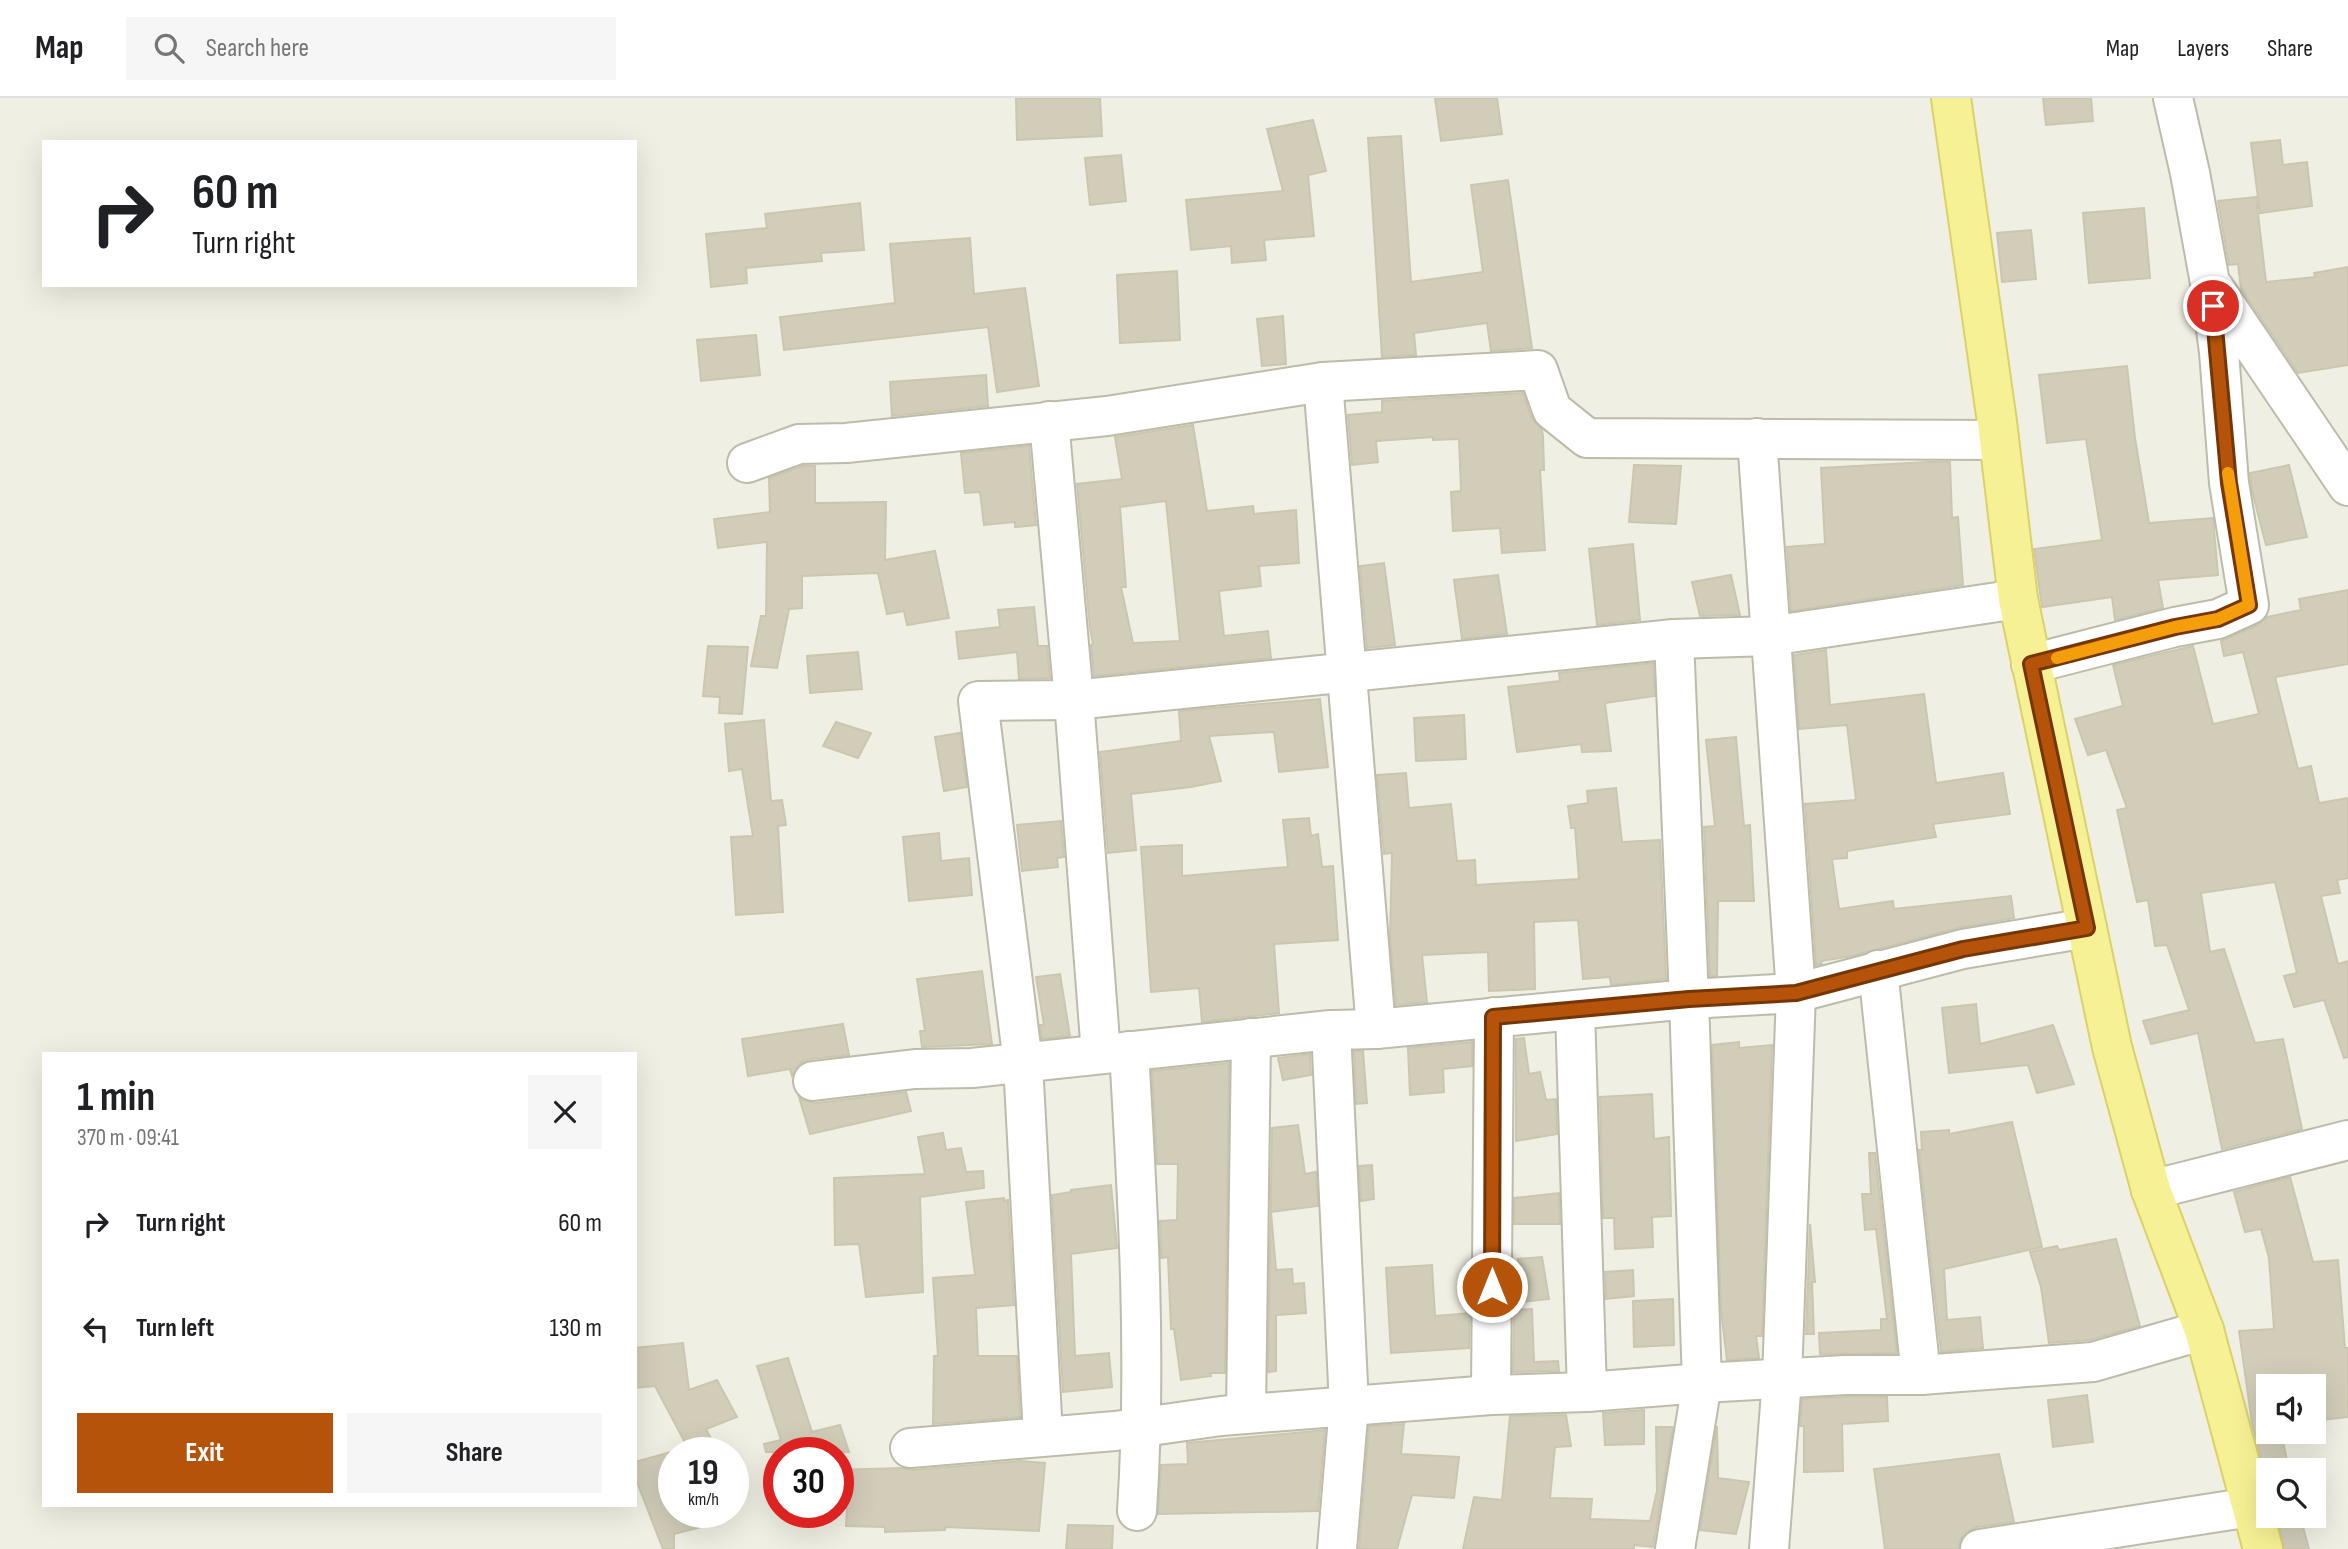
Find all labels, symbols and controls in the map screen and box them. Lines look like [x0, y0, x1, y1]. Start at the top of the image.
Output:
search box [126, 17, 616, 80]
text: Map [35, 28, 84, 68]
icon: search [150, 29, 188, 67]
text: Search here [206, 33, 309, 64]
text: Map [2106, 34, 2139, 63]
text: Layers [2177, 34, 2229, 63]
text: Share [2267, 34, 2313, 63]
text: 60 m [192, 164, 279, 223]
icon: right [77, 168, 168, 259]
text: Turn right [192, 224, 296, 263]
pin [2183, 276, 2243, 336]
icon: arrive [2194, 287, 2232, 325]
text: 1 min [77, 1072, 155, 1123]
button: close [528, 1075, 602, 1149]
text: 370 m · 09:41 [77, 1124, 179, 1152]
icon: right [77, 1205, 115, 1243]
text: Turn right [136, 1208, 225, 1239]
text: 60 m [558, 1208, 602, 1239]
position arrow [1455, 1250, 1529, 1324]
icon: left [77, 1310, 115, 1348]
text: Turn left [136, 1313, 214, 1344]
text: 130 m [550, 1313, 602, 1344]
map controls [2256, 1374, 2326, 1528]
button: sound [2256, 1374, 2326, 1444]
button: Exit [77, 1413, 333, 1493]
button: Share [347, 1413, 602, 1493]
speed limit sign: 30 [763, 1437, 854, 1528]
text: 19 [688, 1452, 719, 1495]
button: search [2256, 1458, 2326, 1528]
text: km/h [688, 1489, 719, 1510]

